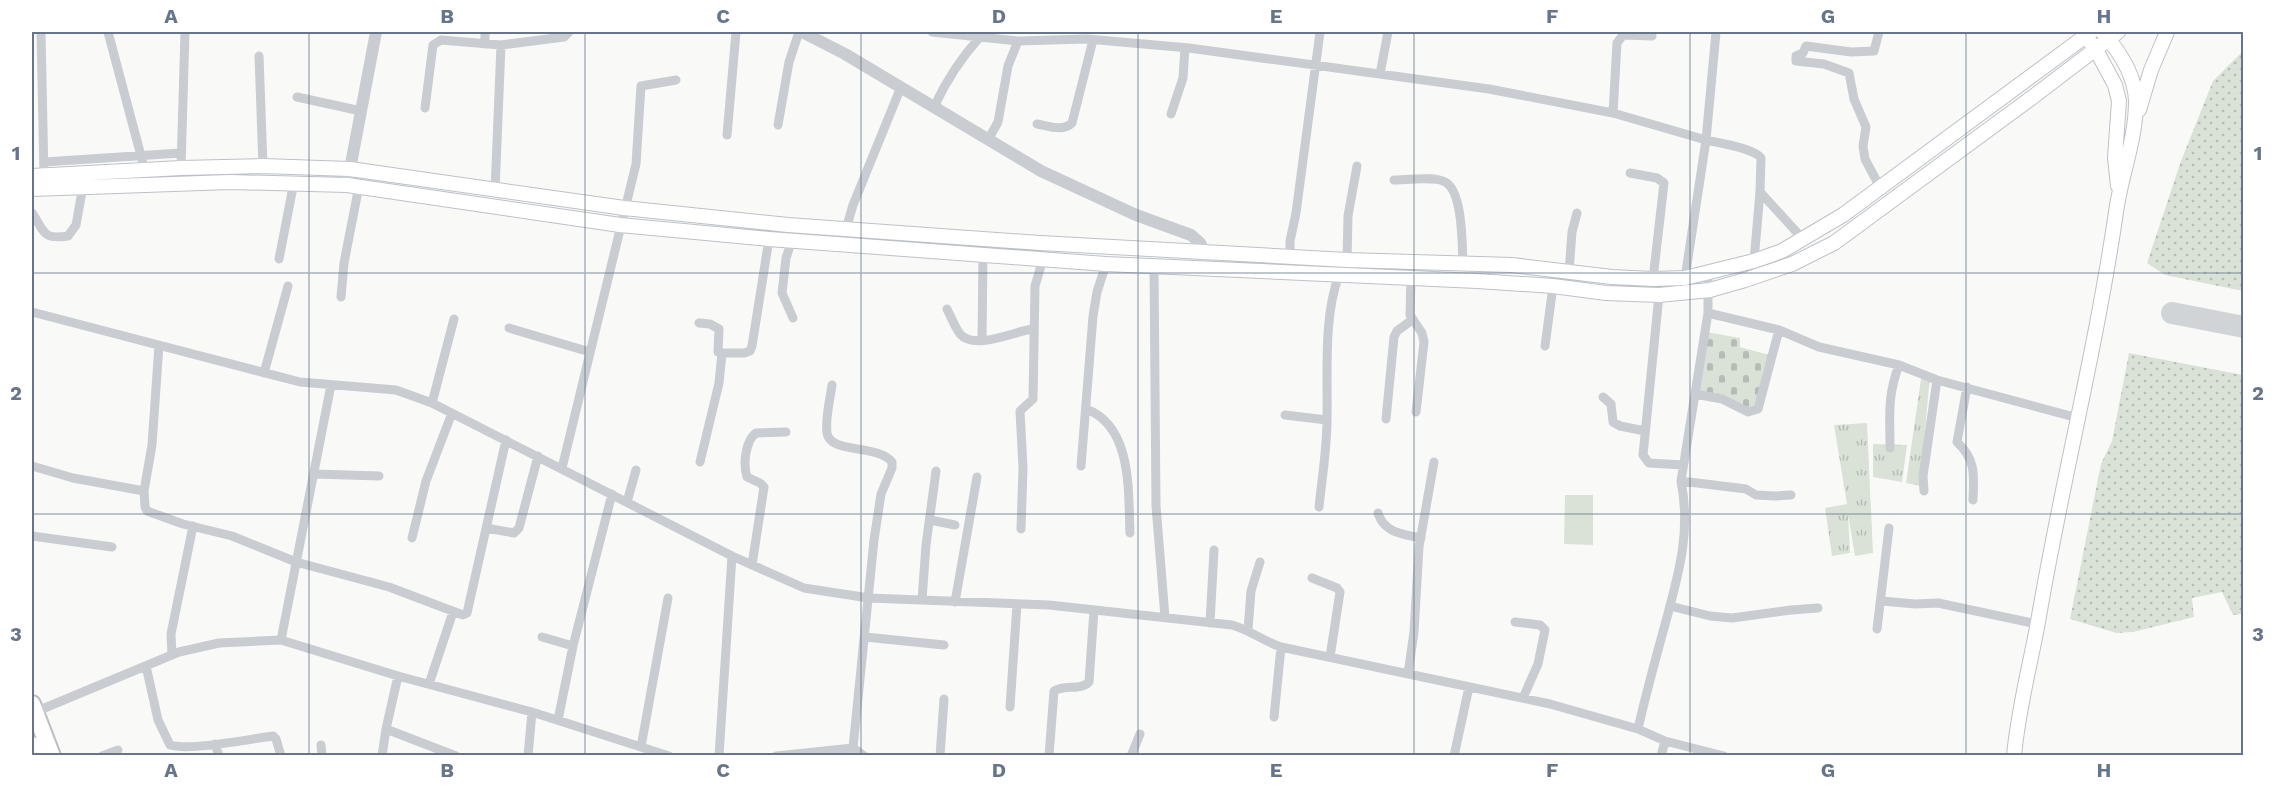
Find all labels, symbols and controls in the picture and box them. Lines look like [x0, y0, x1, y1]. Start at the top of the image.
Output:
text: A [164, 4, 178, 28]
text: B [440, 4, 454, 28]
text: C [716, 4, 730, 28]
text: D [992, 4, 1006, 28]
text: E [1270, 4, 1282, 28]
text: F [1546, 4, 1558, 28]
text: G [1821, 4, 1835, 28]
text: H [2097, 4, 2111, 28]
text: 1 [12, 141, 20, 165]
text: 1 [2254, 141, 2262, 165]
text: 2 [10, 381, 22, 405]
text: 2 [2252, 381, 2264, 405]
text: 3 [10, 622, 22, 646]
text: 3 [2252, 622, 2264, 646]
text: A [164, 758, 178, 782]
text: B [440, 758, 454, 782]
text: C [716, 758, 730, 782]
text: D [992, 758, 1006, 782]
text: E [1270, 758, 1282, 782]
text: F [1546, 758, 1558, 782]
text: G [1821, 758, 1835, 782]
text: H [2097, 758, 2111, 782]

